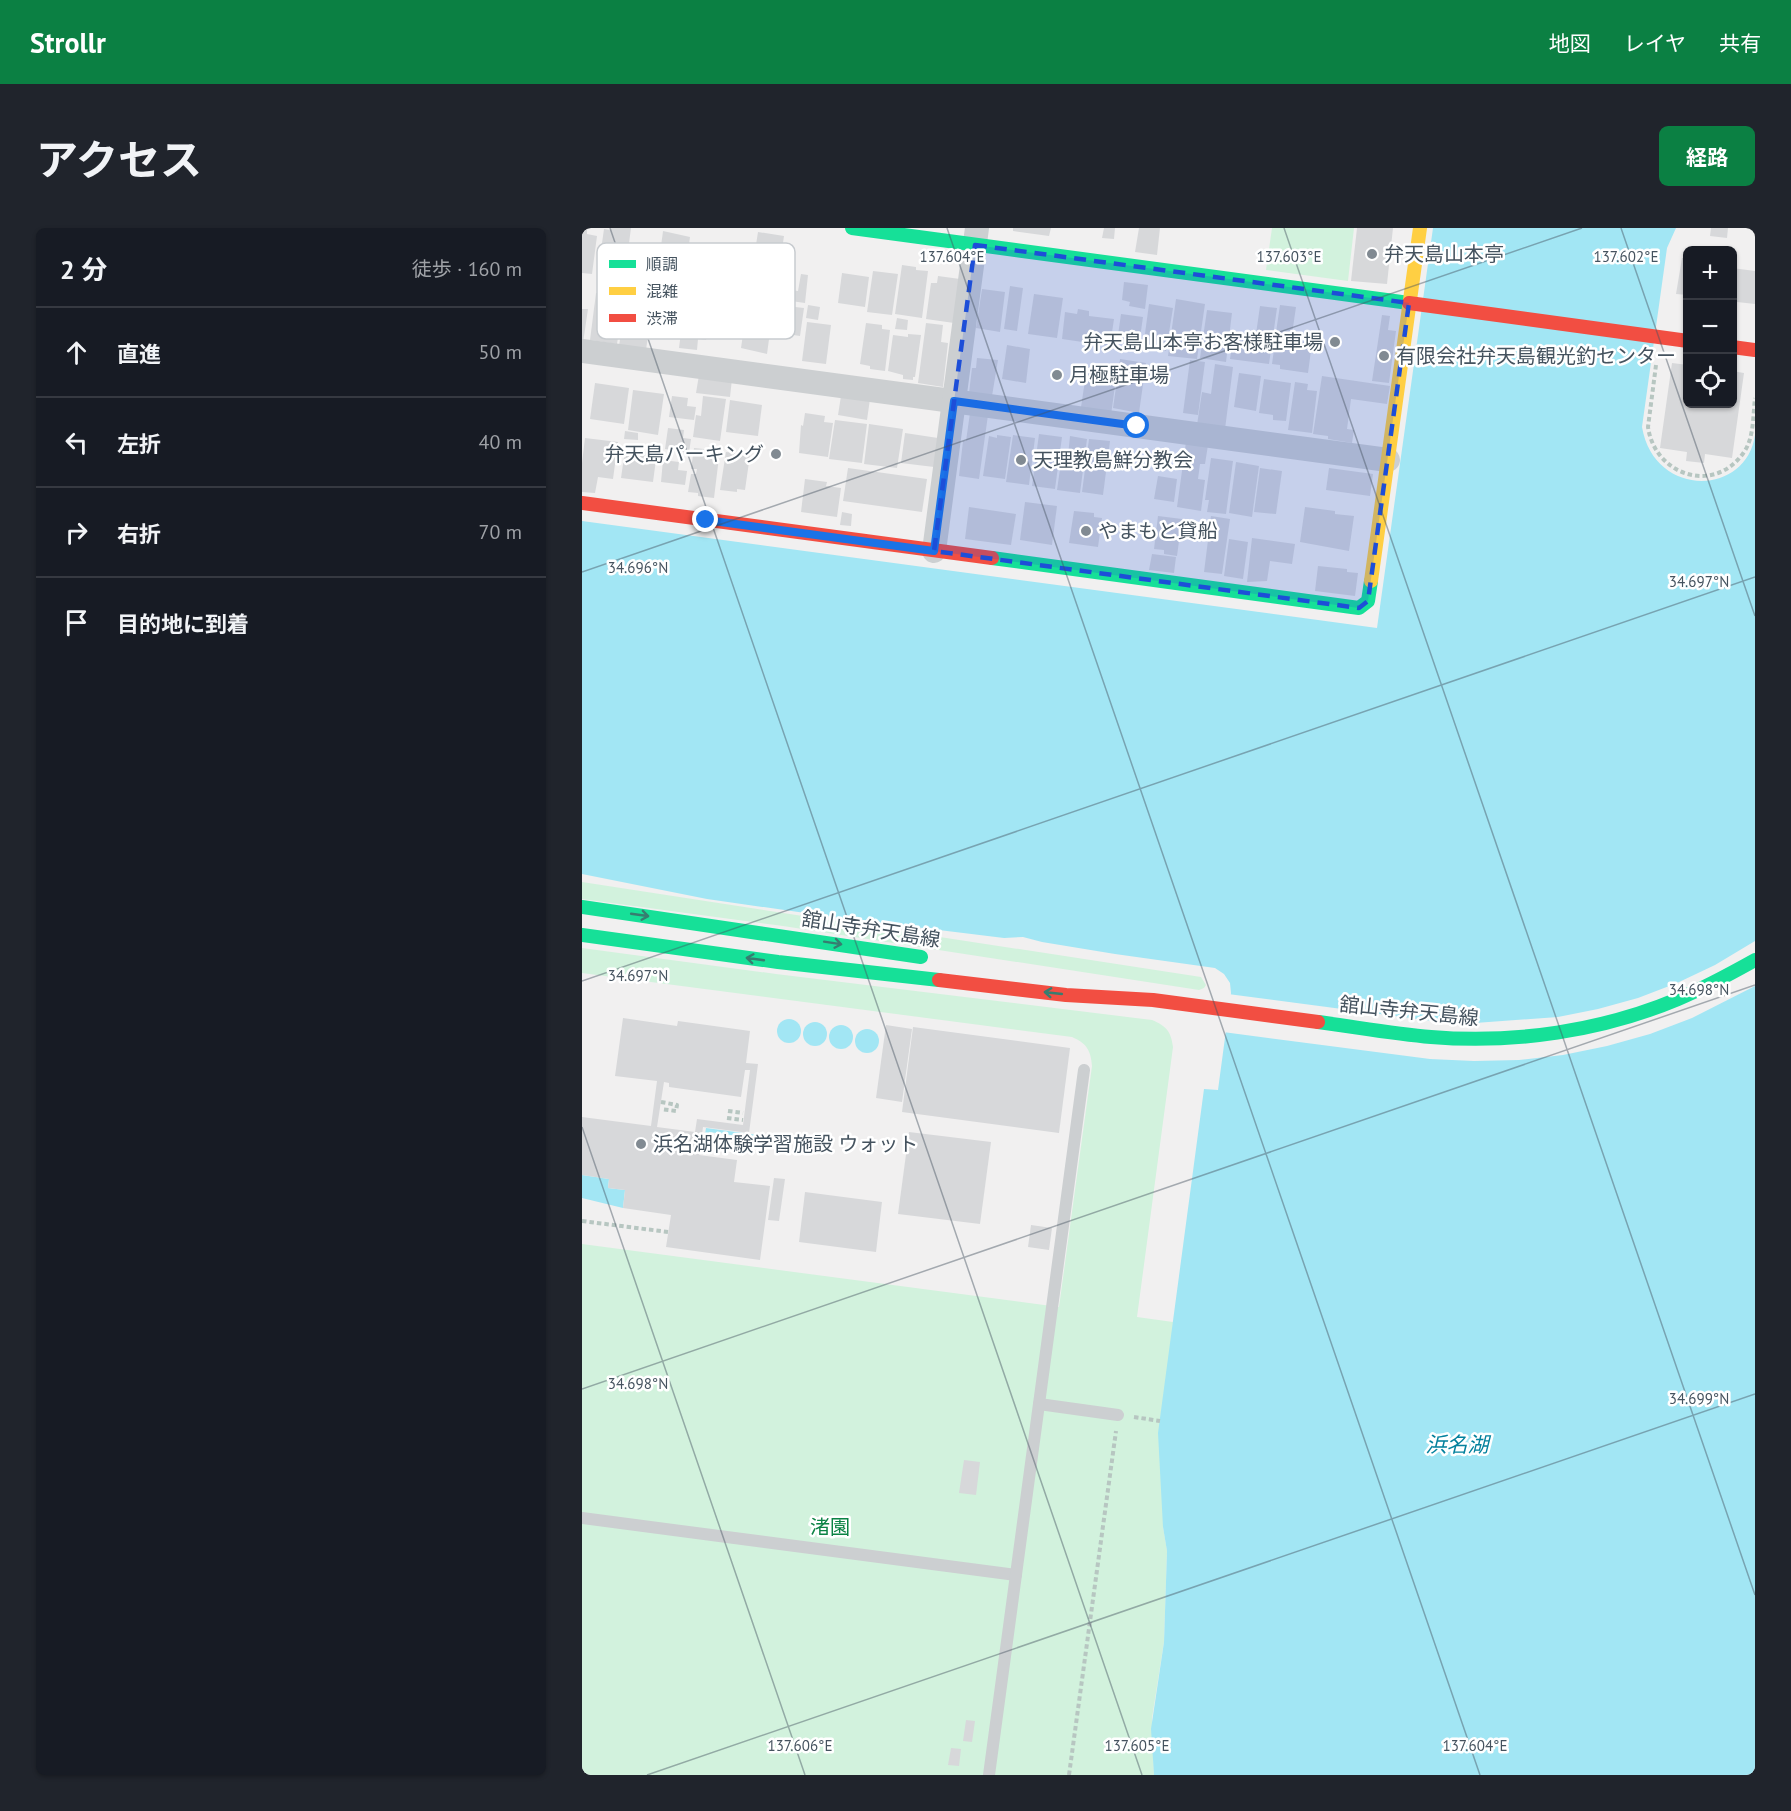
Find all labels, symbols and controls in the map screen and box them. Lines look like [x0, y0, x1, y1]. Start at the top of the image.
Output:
text: Strollr [30, 24, 106, 61]
text: 地図 [1549, 30, 1591, 57]
text: レイヤ [1624, 30, 1686, 57]
text: 共有 [1719, 30, 1761, 57]
button: 経路 [1659, 126, 1755, 186]
text: アクセス [36, 132, 202, 187]
place label: 弁天島山本亭 [1384, 241, 1504, 267]
legend [597, 243, 795, 339]
map controls [1683, 246, 1737, 408]
button: + [1683, 246, 1737, 300]
text: 137.604°E [919, 247, 985, 266]
text: 137.603°E [1256, 247, 1322, 266]
marker: 弁天島山本亭 [1365, 247, 1379, 261]
text: 137.602°E [1593, 247, 1659, 266]
text: 2 分 [60, 253, 107, 286]
text: 順調 [646, 254, 678, 274]
text: 徒歩 · 160 m [412, 256, 522, 282]
text: 混雑 [646, 281, 678, 301]
button: − [1683, 300, 1737, 354]
text: 渋滞 [646, 308, 678, 328]
place label: 弁天島山本亭お客様駐車場 [1083, 329, 1323, 355]
marker: 弁天島山本亭お客様駐車場 [1328, 335, 1342, 349]
icon: ahead [60, 336, 93, 369]
text: 50 m [479, 339, 522, 365]
text: 直進 [117, 340, 161, 368]
place label: 有限会社弁天島観光釣センター [1396, 343, 1676, 369]
marker: 有限会社弁天島観光釣センター [1377, 349, 1391, 363]
button: locate [1683, 354, 1737, 408]
place label: 月極駐車場 [1069, 362, 1169, 388]
marker: 月極駐車場 [1050, 368, 1064, 382]
route start [1123, 412, 1149, 438]
icon: left [60, 426, 93, 459]
text: 40 m [479, 429, 522, 455]
text: 左折 [117, 430, 161, 458]
place label: 弁天島パーキング [605, 441, 764, 467]
marker: 弁天島パーキング [769, 447, 783, 461]
place label: 天理教島鮮分教会 [1033, 447, 1193, 473]
marker: 天理教島鮮分教会 [1014, 453, 1028, 467]
route end [692, 506, 718, 532]
icon: right [60, 516, 93, 549]
place label: やまもと貸船 [1098, 518, 1218, 544]
text: 70 m [479, 519, 522, 545]
text: 右折 [117, 520, 161, 548]
marker: やまもと貸船 [1079, 524, 1093, 538]
text: 34.696°N [608, 558, 668, 577]
text: 34.697°N [1669, 572, 1729, 591]
icon: arrive [60, 606, 93, 639]
text: 目的地に到着 [117, 610, 249, 638]
street label: 舘山寺弁天島線 [800, 905, 942, 953]
one-way arrow [630, 910, 649, 921]
one-way arrow [823, 938, 842, 949]
one-way arrow [745, 953, 765, 964]
text: 34.697°N [608, 966, 668, 985]
text: 34.698°N [1669, 980, 1729, 999]
one-way arrow [1043, 987, 1063, 998]
street label: 舘山寺弁天島線 [1338, 991, 1480, 1031]
place label: 浜名湖体験学習施設 ウォット [653, 1131, 918, 1157]
marker: 浜名湖体験学習施設 ウォット [634, 1137, 648, 1151]
text: 34.698°N [608, 1374, 668, 1393]
text: 34.699°N [1669, 1389, 1729, 1408]
water label: 浜名湖 [1426, 1431, 1491, 1458]
park label: 渚園 [810, 1514, 850, 1540]
text: 137.606°E [767, 1736, 833, 1755]
text: 137.605°E [1104, 1736, 1170, 1755]
text: 137.604°E [1442, 1736, 1508, 1755]

